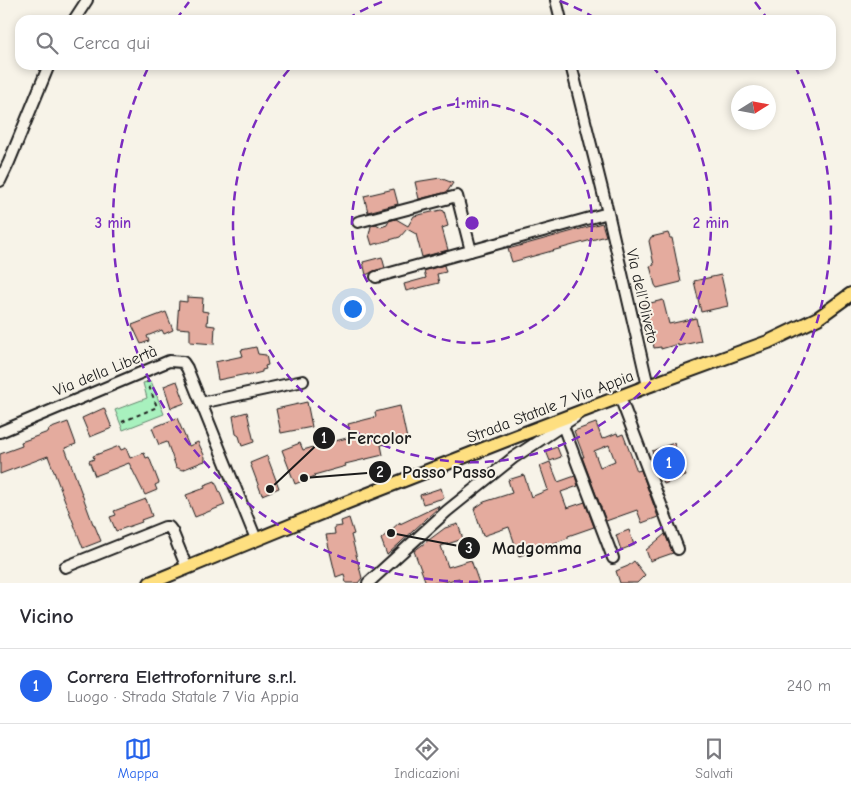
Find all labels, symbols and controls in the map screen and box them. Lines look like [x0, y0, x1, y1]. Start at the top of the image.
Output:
search box [15, 15, 836, 70]
icon: search [33, 29, 61, 57]
text: Cerca qui [73, 32, 150, 54]
north arrow [731, 85, 776, 130]
text: 1 min [455, 94, 489, 112]
text: 3 min [95, 214, 131, 232]
centre of rings [463, 214, 481, 232]
text: 2 min [693, 214, 729, 232]
street label: Via dell'Oliveto [622, 247, 662, 345]
your location [340, 296, 366, 322]
street label: Via della Libertà [51, 342, 160, 400]
street label: Strada Statale 7 Via Appia [464, 367, 636, 447]
callout: Fercolor [311, 421, 421, 454]
text: Fercolor [347, 428, 412, 449]
text: 1 [321, 429, 327, 447]
pin: 1 [653, 444, 685, 482]
callout: Passo Passo [367, 455, 506, 488]
text: Passo Passo [402, 462, 496, 483]
text: 2 [376, 463, 384, 481]
callout: Madgomma [457, 531, 592, 564]
text: Madgomma [492, 538, 582, 559]
text: 3 [465, 539, 473, 557]
text: Vicino [20, 604, 74, 628]
text: Correra Elettroforniture s.r.l. [67, 666, 297, 688]
text: 1 [33, 677, 39, 695]
text: 240 m [787, 677, 831, 695]
text: Luogo · Strada Statale 7 Via Appia [67, 688, 299, 706]
tab: Mappa [118, 735, 159, 782]
tab: Indicazioni [394, 735, 460, 782]
tab: Salvati [695, 735, 733, 782]

